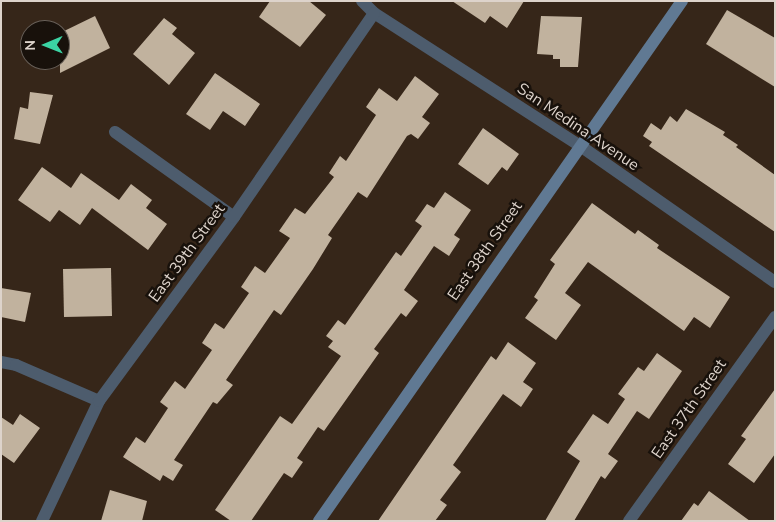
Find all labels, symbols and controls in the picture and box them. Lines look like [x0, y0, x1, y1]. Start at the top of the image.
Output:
north arrow [20, 20, 70, 70]
text: N [21, 40, 40, 51]
street label: San Medina Avenue [513, 79, 643, 175]
street label: East 38th Street [444, 198, 526, 304]
street label: East 39th Street [145, 200, 229, 306]
street label: East 37th Street [648, 356, 730, 462]

